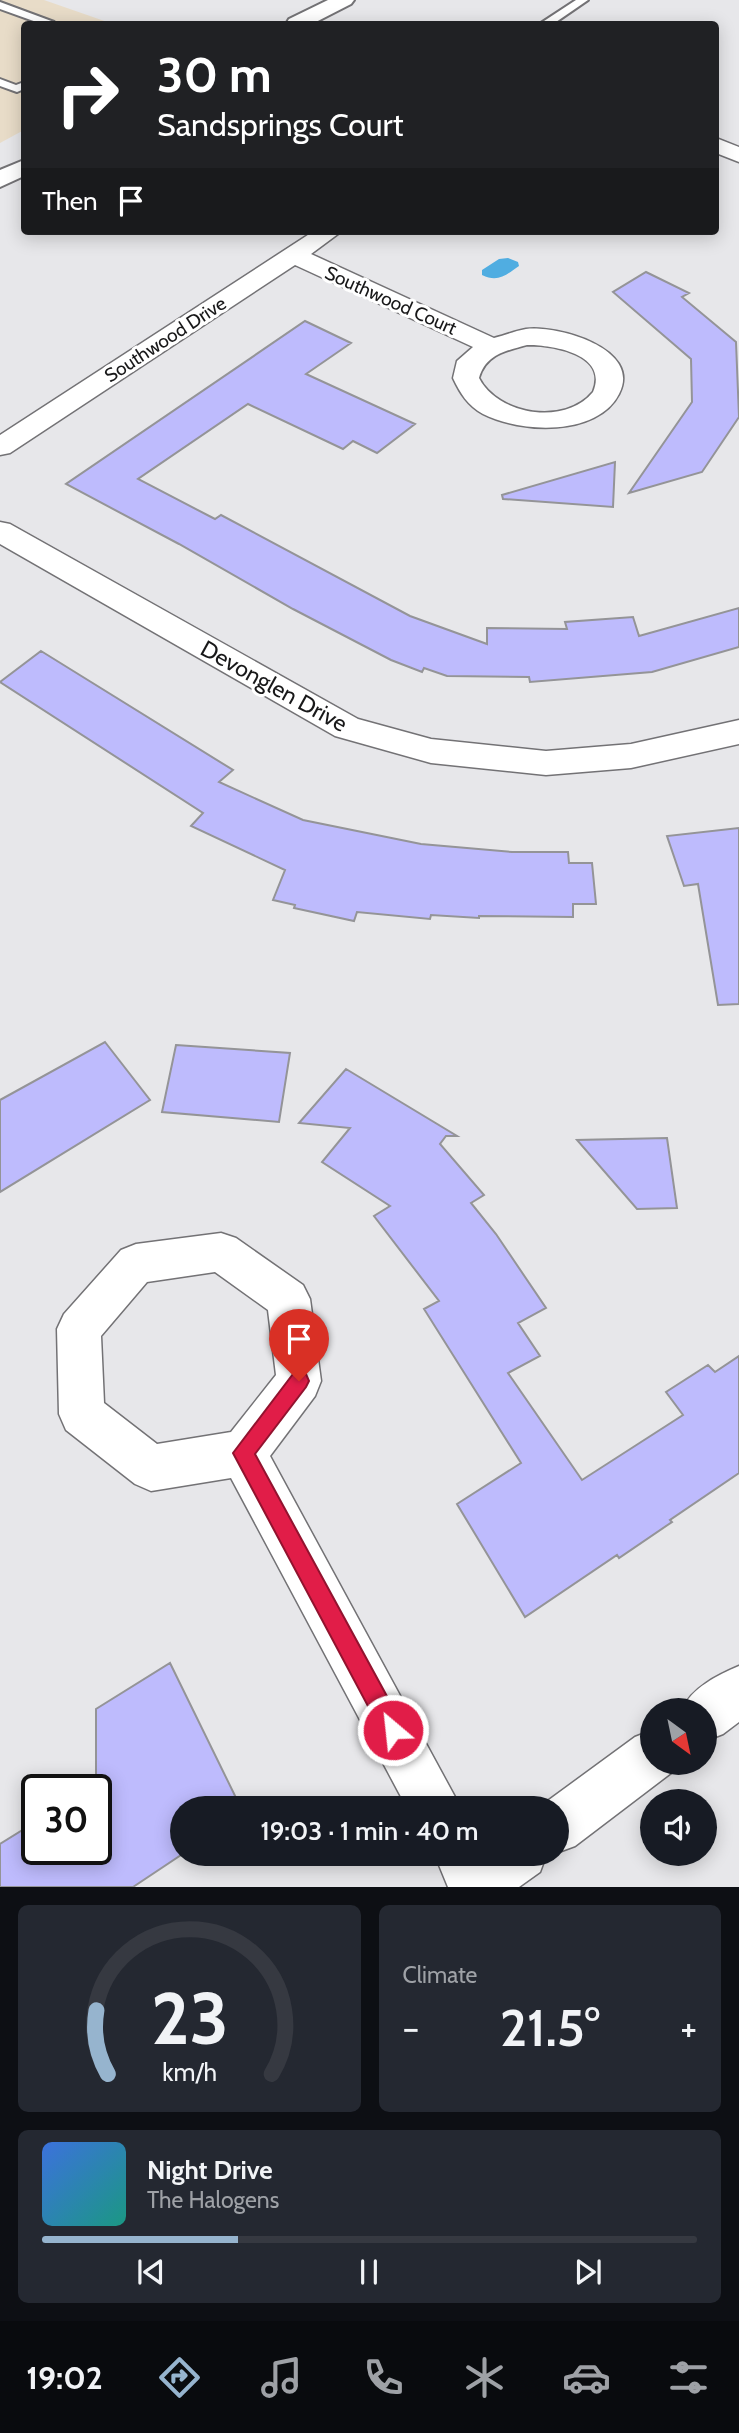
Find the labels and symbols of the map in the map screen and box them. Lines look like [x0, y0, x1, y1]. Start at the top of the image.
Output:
street label: Southwood Court [321, 261, 461, 340]
street label: Southwood Drive [100, 291, 230, 387]
street label: Devonglen Drive [196, 634, 352, 738]
pin [269, 1309, 329, 1381]
position arrow [356, 1693, 430, 1767]
north arrow [640, 1698, 718, 1774]
speed limit sign: 30 [21, 1774, 112, 1865]

